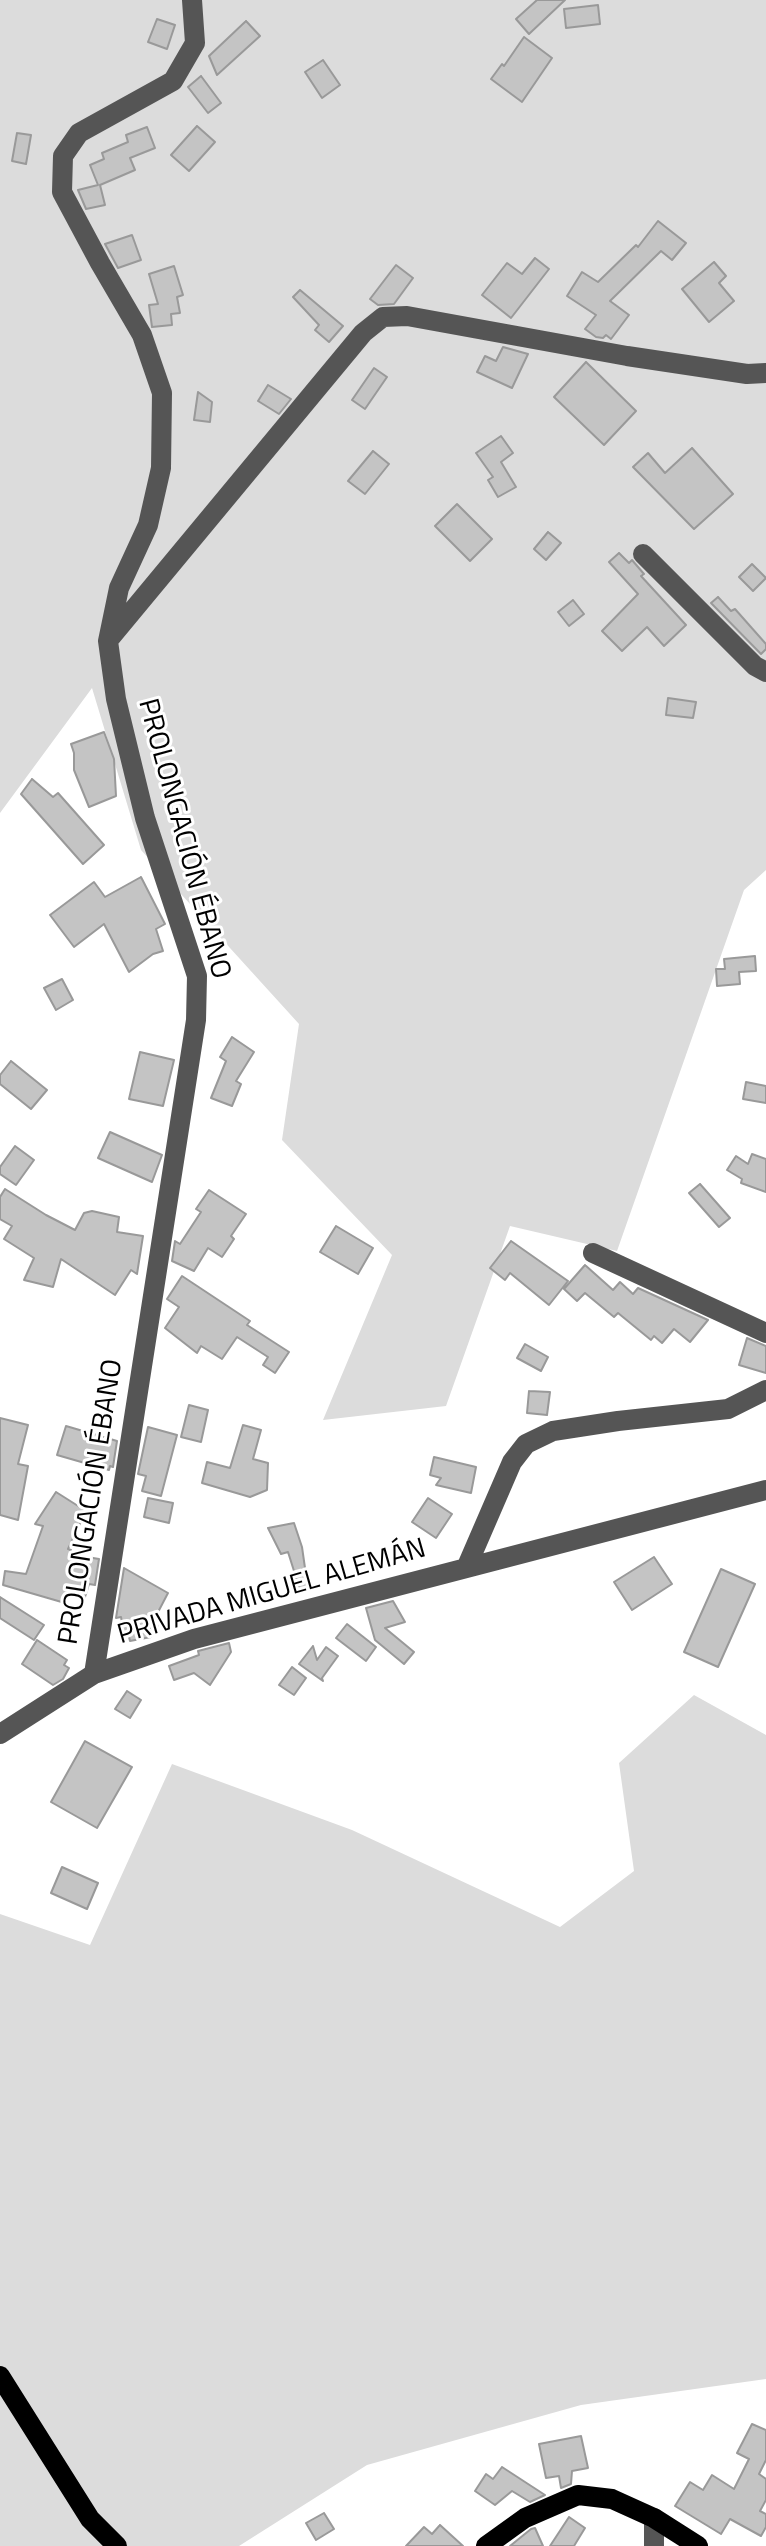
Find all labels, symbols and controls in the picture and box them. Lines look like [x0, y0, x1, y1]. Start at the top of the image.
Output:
street label: PROLONGACIÓN ÉBANO [129, 695, 237, 983]
street label: PROLONGACIÓN ÉBANO [53, 1357, 131, 1647]
street label: PRIVADA MIGUEL ALEMÁN [114, 1533, 430, 1653]

